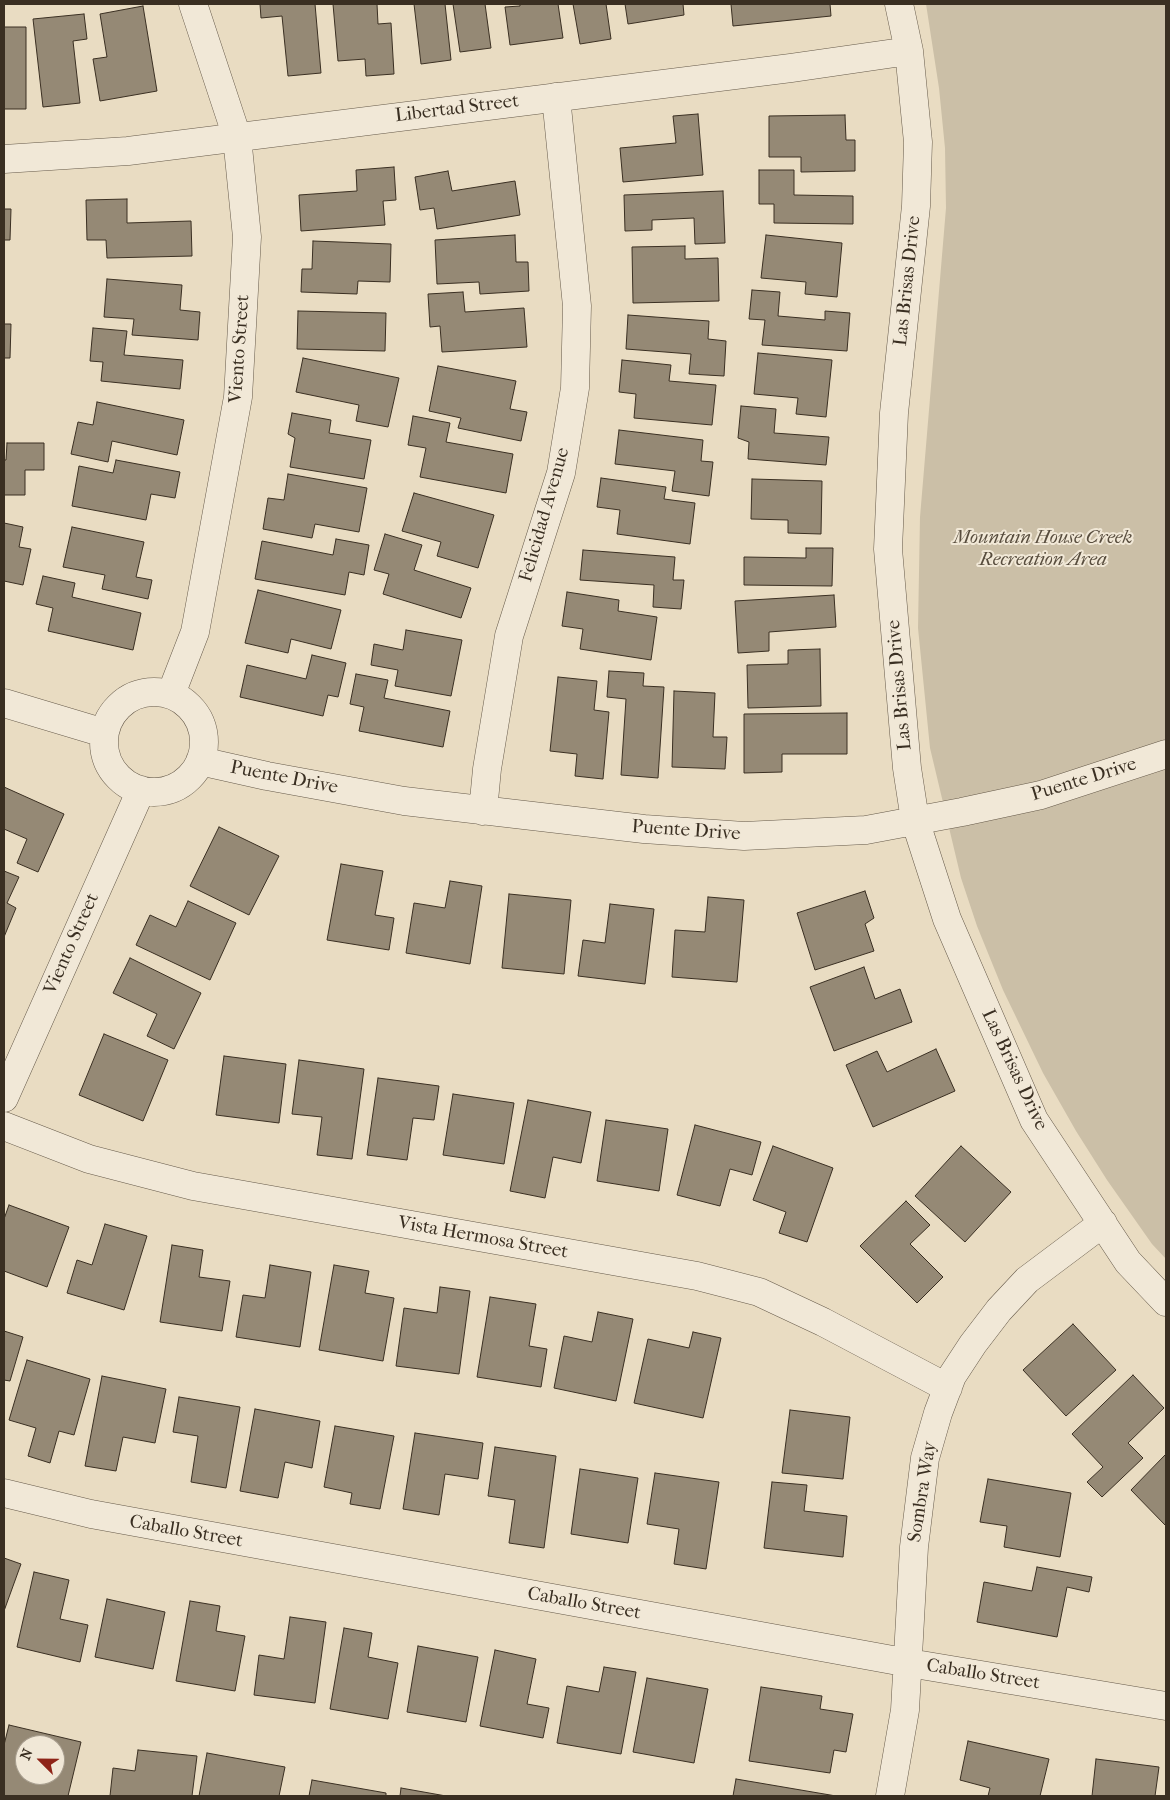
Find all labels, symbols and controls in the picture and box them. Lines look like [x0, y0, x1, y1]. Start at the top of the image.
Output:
street label: Libertad Street [394, 90, 520, 128]
street label: Las Brisas Drive [890, 215, 926, 347]
street label: Viento Street [225, 294, 255, 404]
street label: Felicidad Avenue [515, 445, 575, 585]
park label: Mountain House Creek Recreation Area [954, 527, 1132, 571]
street label: Las Brisas Drive [883, 619, 917, 751]
street label: Puente Drive [1029, 753, 1139, 807]
street label: Puente Drive [228, 756, 340, 800]
street label: Puente Drive [631, 816, 741, 846]
street label: Viento Street [39, 890, 105, 998]
street label: Las Brisas Drive [976, 1006, 1052, 1134]
street label: Vista Hermosa Street [396, 1212, 570, 1264]
street label: Sombra Way [904, 1440, 942, 1544]
street label: Caballo Street [128, 1511, 244, 1553]
street label: Caballo Street [526, 1583, 642, 1625]
street label: Caballo Street [925, 1655, 1041, 1695]
north arrow [15, 1735, 65, 1785]
text: N [17, 1746, 37, 1763]

